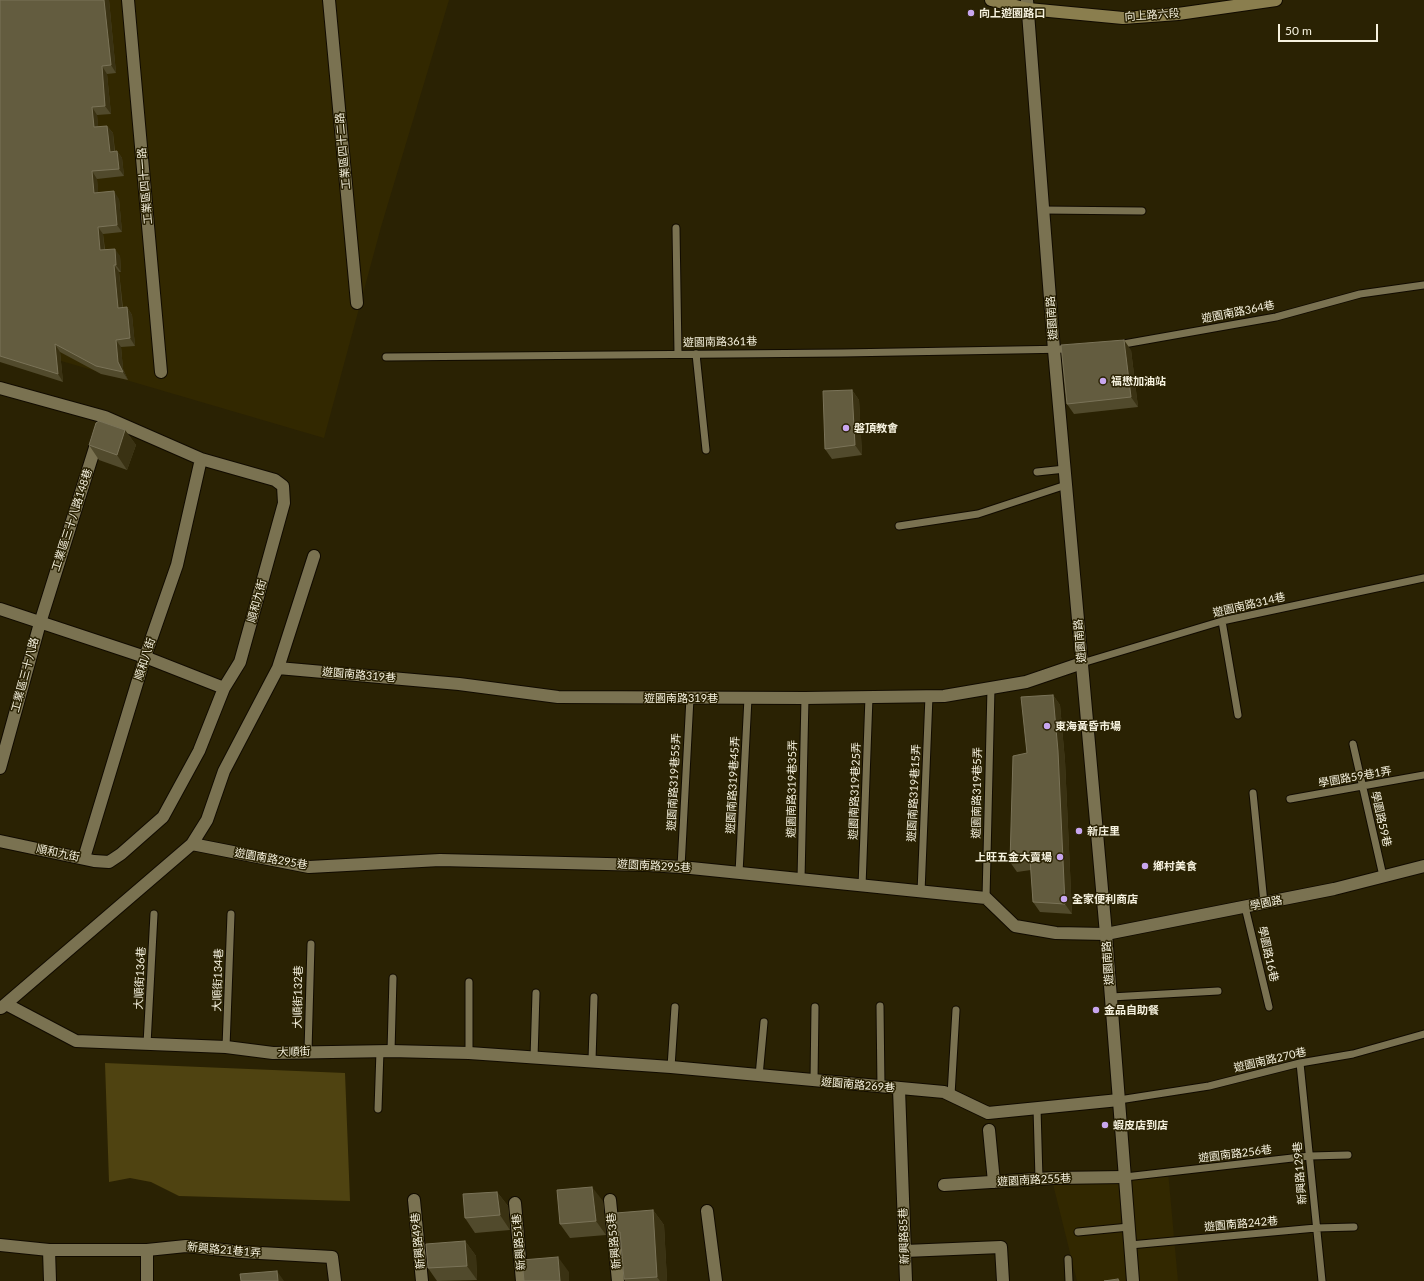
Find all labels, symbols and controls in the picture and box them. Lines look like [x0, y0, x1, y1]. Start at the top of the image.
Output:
place label: 向上遊園路口 [979, 6, 1045, 20]
street label: 向上路六段 [1124, 6, 1180, 24]
marker: 向上遊園路口 [966, 8, 976, 18]
scale bar [1280, 16, 1380, 42]
text: 50 m [1285, 23, 1312, 38]
street label: 工業區四十二路 [333, 112, 353, 190]
street label: 工業區四十一路 [135, 147, 155, 225]
street label: 遊園南路 [1044, 296, 1060, 340]
street label: 遊園南路364巷 [1200, 298, 1276, 326]
street label: 遊園南路361巷 [683, 335, 757, 349]
place label: 福懋加油站 [1111, 374, 1166, 388]
marker: 福懋加油站 [1098, 376, 1108, 386]
place label: 磐頂教會 [854, 421, 898, 435]
marker: 磐頂教會 [841, 423, 851, 433]
street label: 工業區三十八路148巷 [49, 467, 95, 573]
street label: 順和九街 [245, 578, 269, 624]
street label: 遊園南路314巷 [1211, 590, 1287, 620]
street label: 遊園南路 [1072, 619, 1088, 663]
street label: 工業區三十八路 [9, 636, 41, 714]
street label: 順和八街 [132, 636, 158, 682]
street label: 遊園南路319巷 [321, 665, 397, 685]
street label: 遊園南路319巷 [644, 691, 718, 705]
place label: 東海黃昏市場 [1055, 719, 1121, 733]
marker: 東海黃昏市場 [1042, 721, 1052, 731]
street label: 遊園南路319巷55弄 [665, 733, 683, 831]
street label: 遊園南路319巷45弄 [724, 736, 742, 834]
street label: 遊園南路319巷35弄 [785, 740, 799, 838]
street label: 遊園南路319巷25弄 [847, 742, 863, 840]
street label: 遊園南路319巷15弄 [905, 744, 923, 842]
street label: 遊園南路319巷5弄 [970, 747, 984, 839]
street label: 學園路59巷1弄 [1317, 764, 1393, 790]
street label: 學園路59巷 [1368, 790, 1394, 848]
place label: 新庄里 [1087, 824, 1120, 838]
marker: 新庄里 [1074, 826, 1084, 836]
street label: 順和九街 [35, 842, 81, 864]
street label: 遊園南路295巷 [233, 846, 309, 872]
place label: 上旺五金大賣場 [975, 850, 1052, 864]
marker: 上旺五金大賣場 [1055, 852, 1065, 862]
street label: 遊園南路295巷 [617, 857, 691, 875]
place label: 鄉村美食 [1153, 859, 1197, 873]
marker: 鄉村美食 [1140, 861, 1150, 871]
place label: 全家便利商店 [1072, 892, 1138, 906]
street label: 學園路 [1249, 893, 1283, 913]
marker: 全家便利商店 [1059, 894, 1069, 904]
street label: 學園路16巷 [1255, 925, 1281, 983]
street label: 遊園南路 [1100, 941, 1116, 985]
street label: 大順街136巷 [132, 946, 148, 1010]
street label: 大順街134巷 [210, 948, 226, 1012]
street label: 大順街132巷 [291, 965, 305, 1029]
place label: 金品自助餐 [1104, 1003, 1159, 1017]
marker: 金品自助餐 [1091, 1005, 1101, 1015]
street label: 大順街 [277, 1045, 311, 1059]
street label: 遊園南路270巷 [1232, 1045, 1308, 1075]
street label: 遊園南路269巷 [820, 1075, 896, 1095]
place label: 蝦皮店到店 [1113, 1118, 1168, 1132]
marker: 蝦皮店到店 [1100, 1120, 1110, 1130]
street label: 新興路129巷 [1291, 1141, 1309, 1205]
street label: 遊園南路256巷 [1197, 1143, 1273, 1165]
street label: 遊園南路255巷 [997, 1171, 1071, 1189]
street label: 新興路85巷 [896, 1207, 912, 1265]
street label: 新興路49巷 [408, 1212, 428, 1270]
street label: 新興路53巷 [604, 1212, 624, 1270]
street label: 新興路51巷 [510, 1213, 528, 1271]
street label: 遊園南路242巷 [1203, 1214, 1279, 1234]
street label: 新興路21巷1弄 [186, 1240, 262, 1260]

